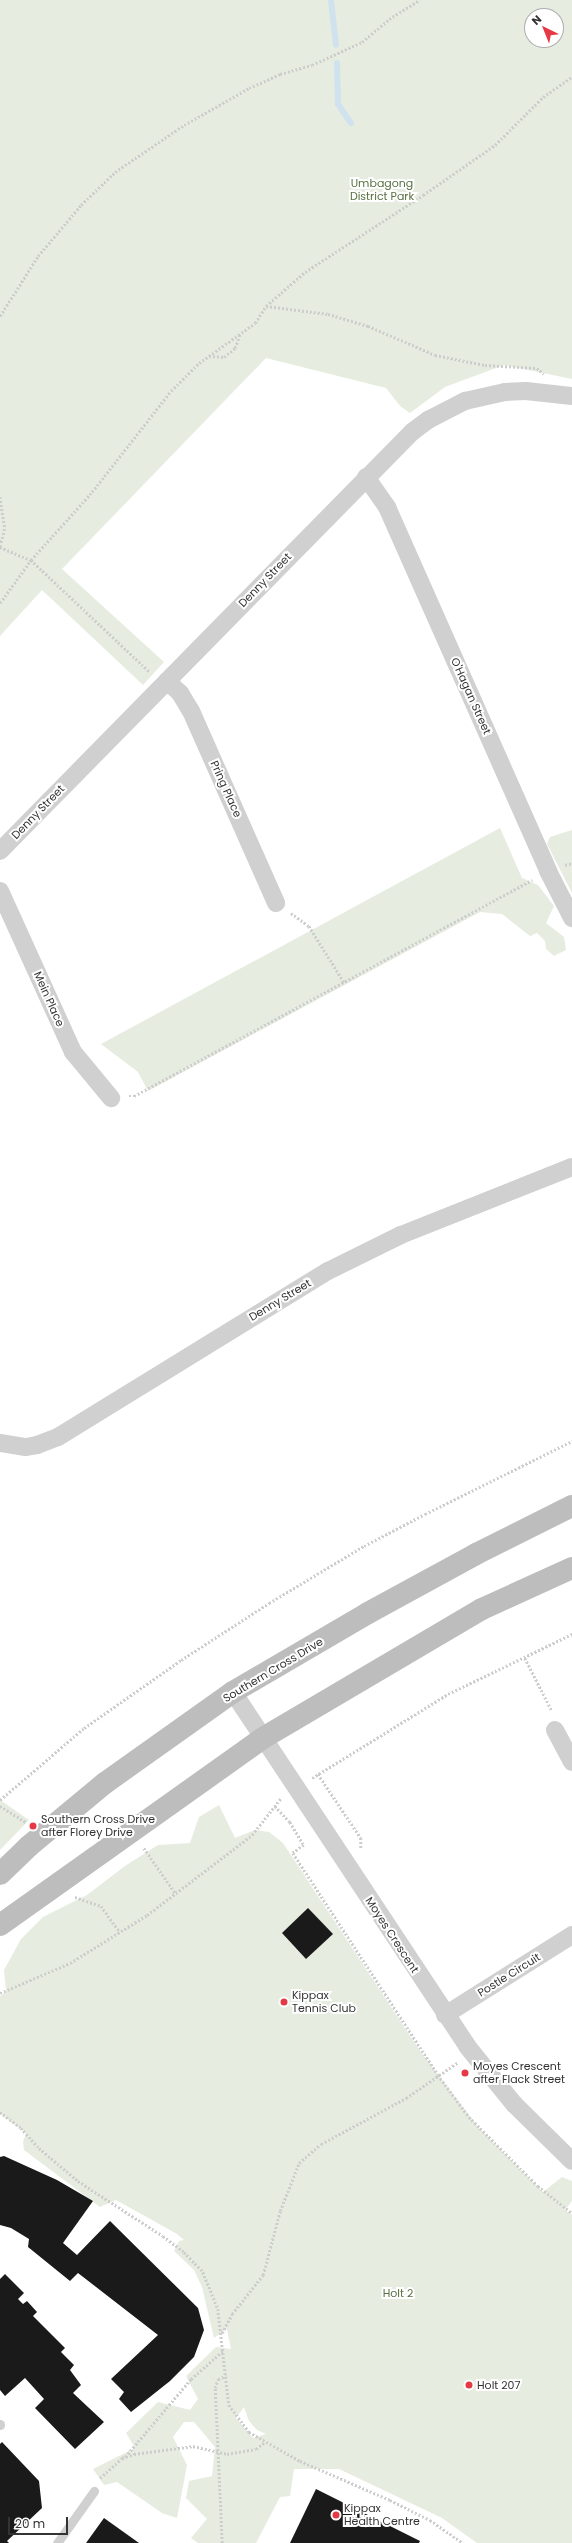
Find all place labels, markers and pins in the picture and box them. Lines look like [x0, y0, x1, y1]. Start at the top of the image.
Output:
place label: Southern Cross Drive after Florey Drive [41, 1813, 155, 1839]
marker: Southern Cross Drive after Florey Drive [28, 1821, 38, 1831]
place label: Kippax Tennis Club [292, 1989, 356, 2015]
marker: Kippax Tennis Club [279, 1997, 289, 2007]
place label: Moyes Crescent after Flack Street [473, 2060, 565, 2086]
marker: Moyes Crescent after Flack Street [460, 2068, 470, 2078]
place label: Holt 207 [477, 2378, 521, 2392]
marker: Holt 207 [464, 2380, 474, 2390]
place label: Kippax Health Centre [344, 2502, 420, 2528]
marker: Kippax Health Centre [331, 2510, 341, 2520]

